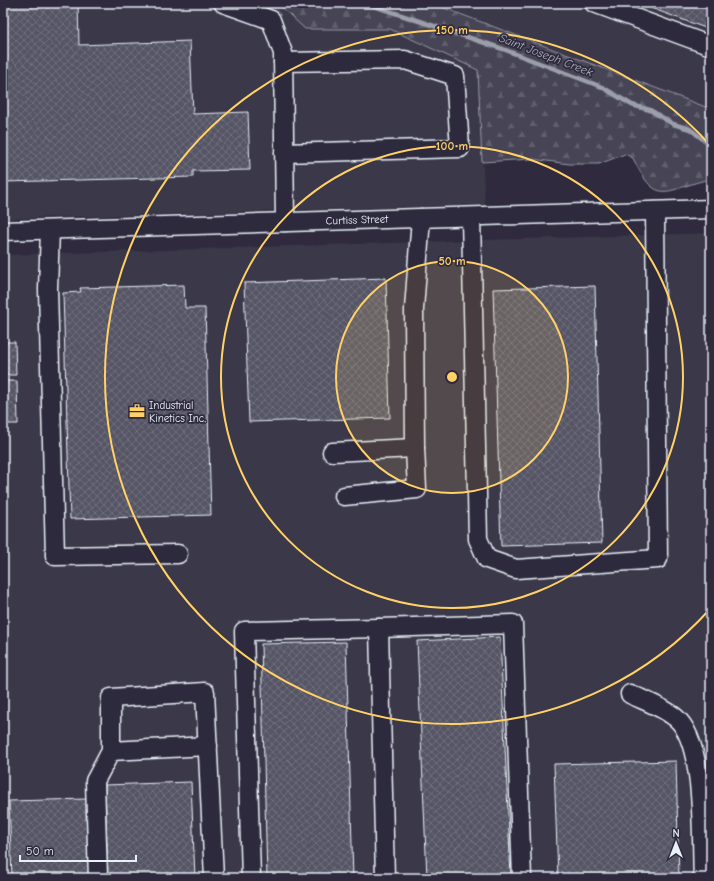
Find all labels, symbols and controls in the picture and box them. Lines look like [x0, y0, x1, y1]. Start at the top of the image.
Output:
text: 150 m [436, 23, 468, 37]
water label: Saint Joseph Creek [497, 31, 595, 79]
text: 100 m [436, 139, 468, 153]
street label: Curtiss Street [325, 212, 389, 228]
text: 50 m [438, 254, 466, 268]
centre of rings [445, 370, 459, 384]
place label: Industrial Kinetics Inc. [149, 399, 206, 425]
office icon: Industrial Kinetics Inc. [128, 402, 146, 420]
north arrow [656, 823, 696, 863]
text: N [672, 827, 680, 840]
scale bar [20, 837, 136, 863]
text: 50 m [26, 844, 54, 858]

